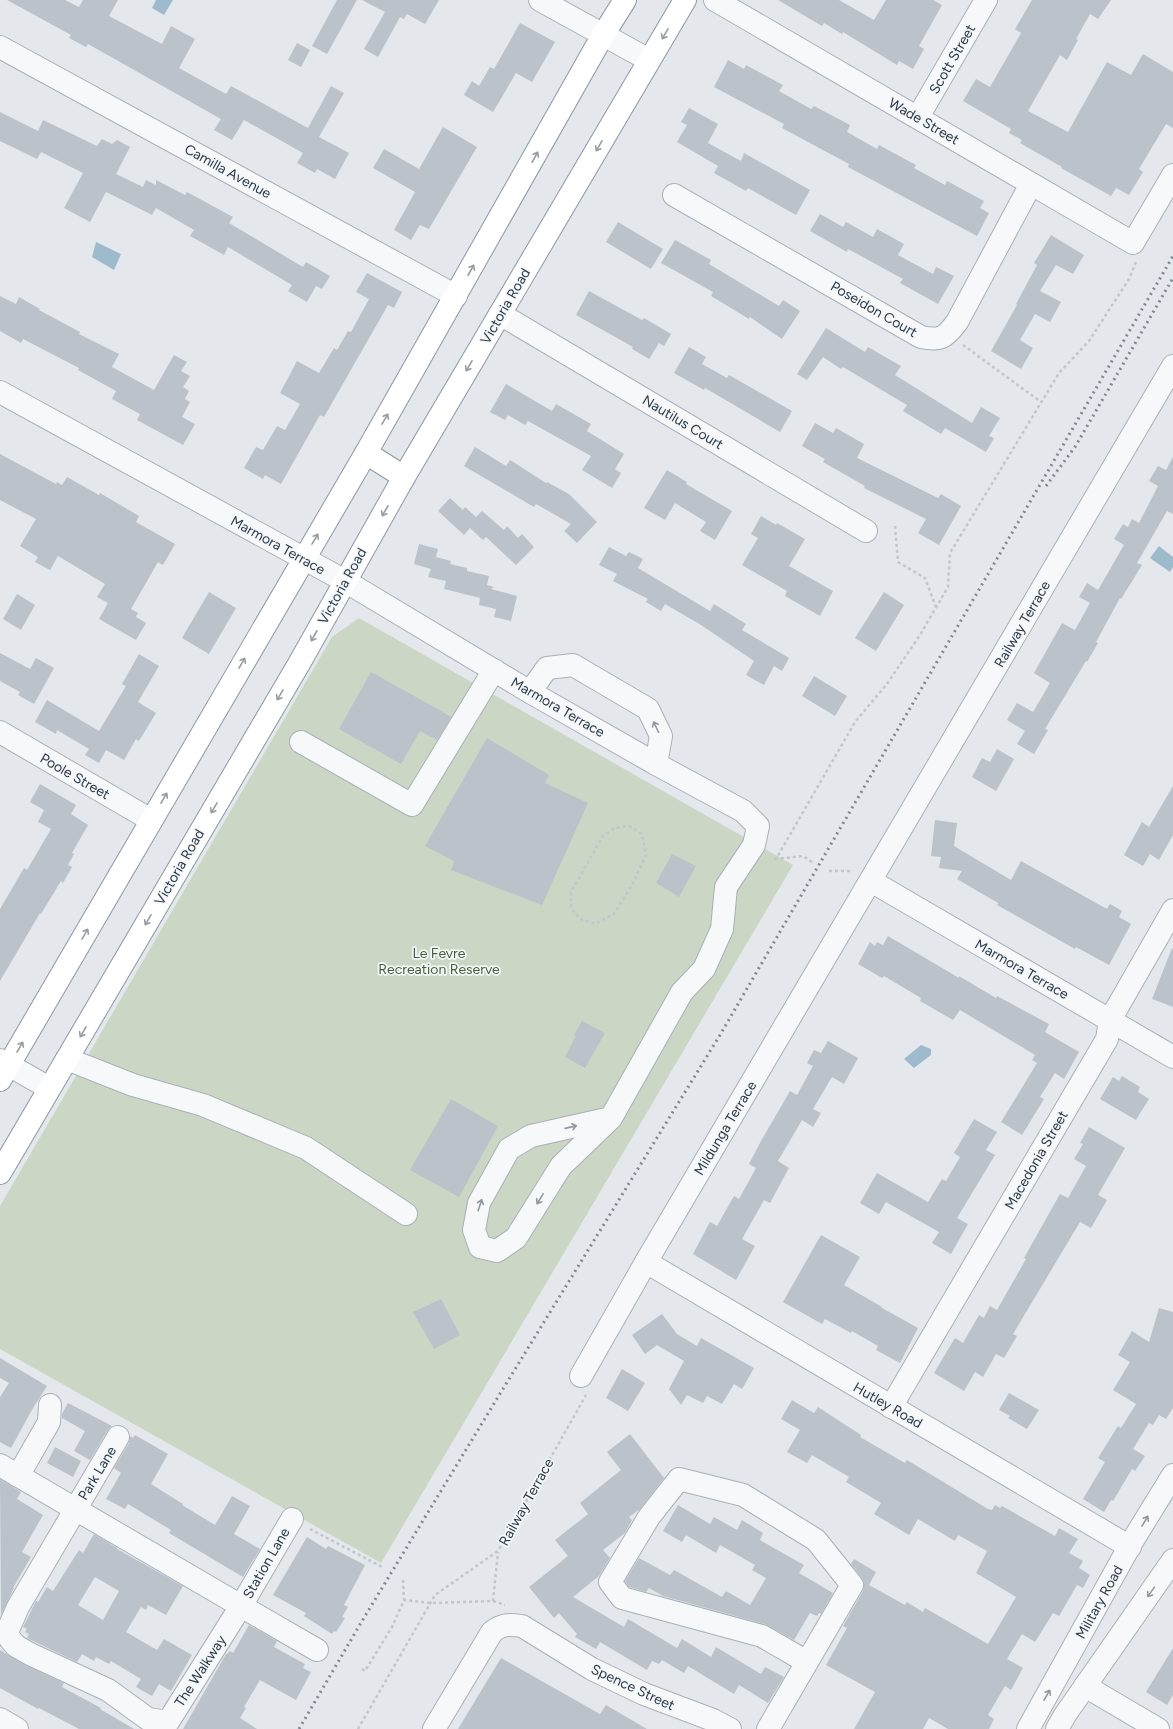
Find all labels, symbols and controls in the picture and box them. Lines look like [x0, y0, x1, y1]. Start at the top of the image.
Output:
street label: Scott Street [926, 21, 979, 97]
one-way arrow [660, 28, 668, 40]
street label: Wade Street [885, 94, 962, 148]
one-way arrow [594, 140, 602, 152]
street label: Camilla Avenue [181, 141, 274, 202]
one-way arrow [531, 151, 539, 163]
one-way arrow [468, 264, 475, 276]
street label: Victoria Road [477, 265, 534, 347]
street label: Poseidon Court [827, 278, 920, 341]
one-way arrow [465, 360, 473, 372]
street label: Nautilus Court [639, 392, 726, 453]
one-way arrow [382, 413, 390, 425]
one-way arrow [381, 505, 388, 517]
street label: Marmora Terrace [228, 512, 328, 579]
one-way arrow [312, 533, 320, 545]
street label: Victoria Road [314, 545, 370, 627]
street label: Railway Terrace [991, 578, 1054, 671]
one-way arrow [310, 630, 318, 642]
one-way arrow [239, 657, 247, 669]
street label: Marmora Terrace [508, 674, 608, 741]
one-way arrow [275, 689, 283, 701]
one-way arrow [652, 721, 659, 733]
street label: Poole Street [37, 750, 113, 803]
one-way arrow [161, 792, 169, 804]
one-way arrow [210, 801, 218, 813]
street label: Victoria Road [151, 826, 208, 908]
one-way arrow [144, 914, 152, 926]
one-way arrow [81, 928, 89, 940]
street label: Marmora Terrace [972, 936, 1072, 1003]
park label: Le Fevre Recreation Reserve [378, 945, 500, 978]
one-way arrow [78, 1026, 86, 1038]
one-way arrow [16, 1041, 24, 1053]
street label: Mildunga Terrace [691, 1078, 760, 1179]
street label: Macedonia Street [1001, 1108, 1072, 1213]
one-way arrow [564, 1123, 577, 1130]
one-way arrow [536, 1193, 544, 1205]
one-way arrow [476, 1200, 484, 1212]
street label: Hutley Road [850, 1379, 925, 1432]
street label: Park Lane [75, 1443, 120, 1503]
street label: Railway Terrace [495, 1455, 558, 1549]
one-way arrow [1141, 1516, 1149, 1527]
street label: Station Lane [239, 1525, 294, 1602]
street label: Military Road [1072, 1562, 1127, 1642]
one-way arrow [1147, 1586, 1155, 1597]
street label: The Walkway [171, 1632, 230, 1710]
street label: Spence Street [588, 1661, 677, 1714]
one-way arrow [1044, 1689, 1052, 1701]

